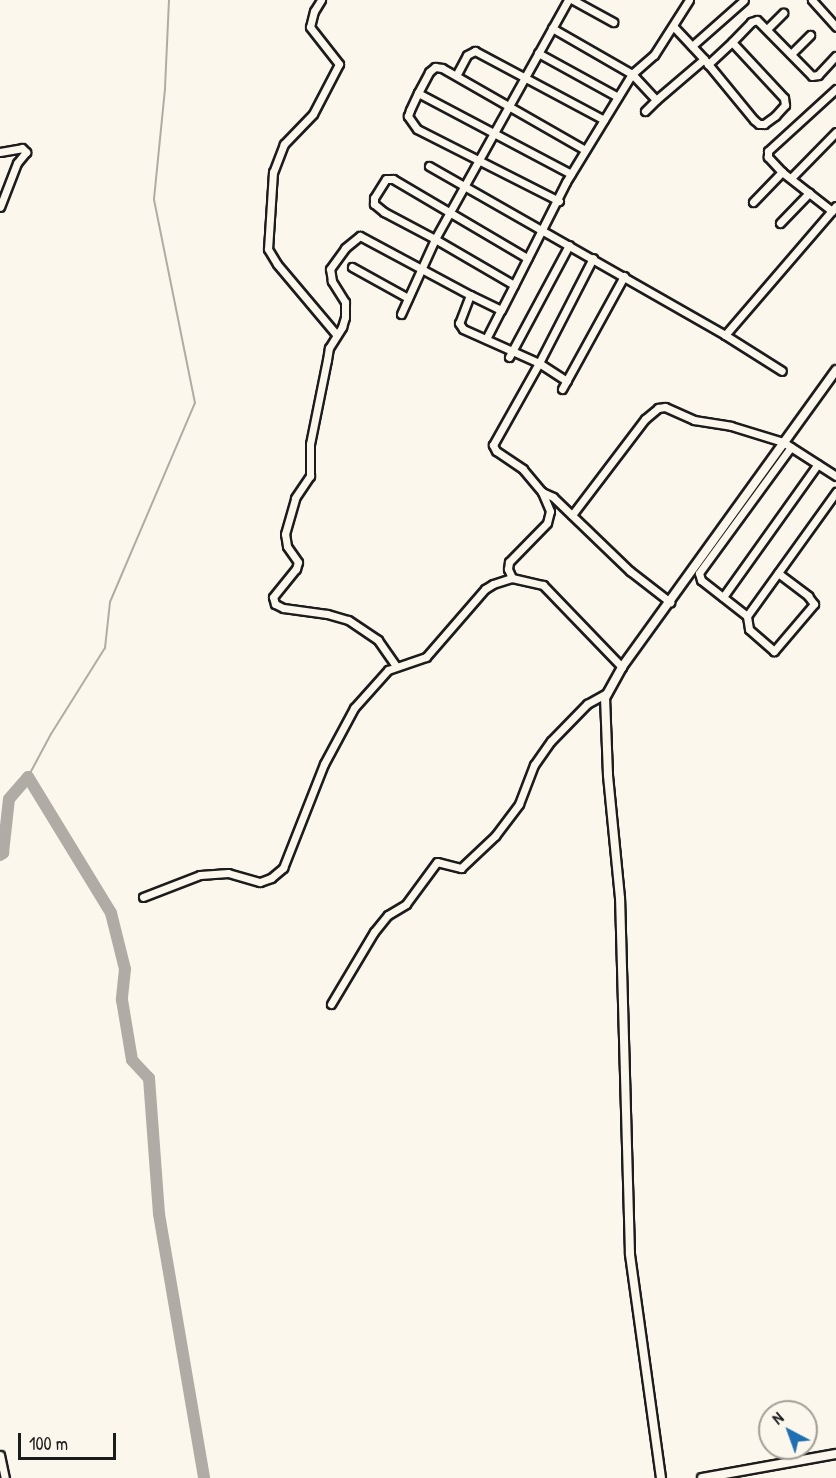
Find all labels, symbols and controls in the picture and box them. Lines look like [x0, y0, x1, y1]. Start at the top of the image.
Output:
north arrow [758, 1400, 818, 1460]
text: N [767, 1407, 788, 1429]
scale bar [21, 1421, 118, 1459]
text: 100 m [29, 1431, 68, 1456]

